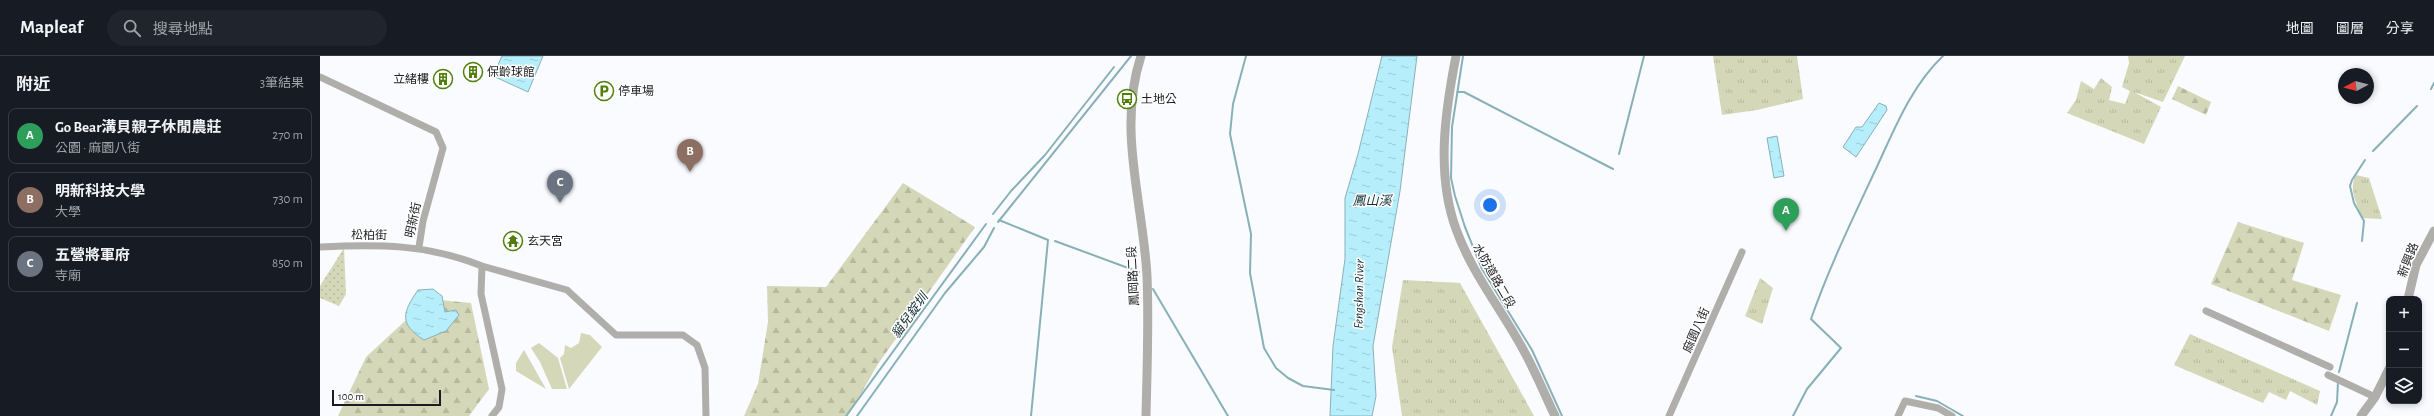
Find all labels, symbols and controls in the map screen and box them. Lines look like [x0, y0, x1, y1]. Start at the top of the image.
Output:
search box [107, 10, 387, 46]
icon: search [121, 17, 143, 39]
text: Mapleaf [20, 18, 83, 37]
text: 搜尋地點 [153, 22, 213, 37]
text: 地圖 [2286, 22, 2314, 36]
text: 圖層 [2336, 22, 2364, 36]
text: 分享 [2386, 22, 2414, 36]
building icon: 保齡球館 [462, 61, 484, 83]
place label: 保齡球館 [487, 65, 535, 78]
building icon: 立緒樓 [432, 68, 454, 90]
north arrow [2338, 68, 2374, 104]
place label: 立緒樓 [393, 72, 429, 85]
text: 附近 [16, 76, 50, 93]
text: 3筆結果 [260, 77, 304, 90]
parking icon: 停車場 [593, 80, 615, 102]
place label: 停車場 [618, 84, 654, 97]
bus stop icon: 土地公 [1116, 88, 1138, 110]
place label: 土地公 [1141, 93, 1177, 105]
text: Go Bear溝貝親子休閒農莊 [55, 120, 221, 135]
text: A [26, 129, 34, 142]
text: 270 m [272, 129, 303, 142]
pin: B [677, 139, 703, 172]
text: 公園 · 麻園八街 [55, 142, 140, 155]
pin: C [547, 170, 573, 203]
text: 明新科技大學 [55, 184, 145, 199]
text: B [26, 193, 34, 206]
text: 730 m [273, 193, 303, 206]
water label: 鳳山溪 [1352, 194, 1393, 208]
your location [1480, 195, 1500, 215]
pin: A [1773, 198, 1799, 231]
street label: 明新街 [402, 201, 423, 239]
text: 大學 [55, 206, 81, 219]
street label: 松柏街 [351, 228, 387, 241]
temple icon: 玄天宮 [502, 230, 524, 252]
place label: 玄天宮 [527, 234, 563, 247]
street label: 水防道路二段 [1471, 241, 1518, 310]
street label: 新興路 [2395, 241, 2420, 279]
street label: 鳳岡路二段 [1124, 246, 1141, 306]
text: 五營將軍府 [55, 248, 130, 263]
text: C [27, 257, 33, 270]
text: 850 m [272, 257, 303, 270]
water label: Fengshan River [1352, 258, 1367, 329]
text: 寺廟 [55, 270, 81, 283]
water label: 貓兒錠圳 [889, 289, 932, 341]
map controls [2386, 296, 2422, 404]
button: + [2386, 296, 2422, 332]
street label: 麻園八街 [1680, 305, 1711, 354]
button: − [2386, 332, 2422, 368]
button: layers [2386, 368, 2422, 404]
scale bar [332, 388, 441, 407]
text: 100 m [338, 391, 364, 402]

